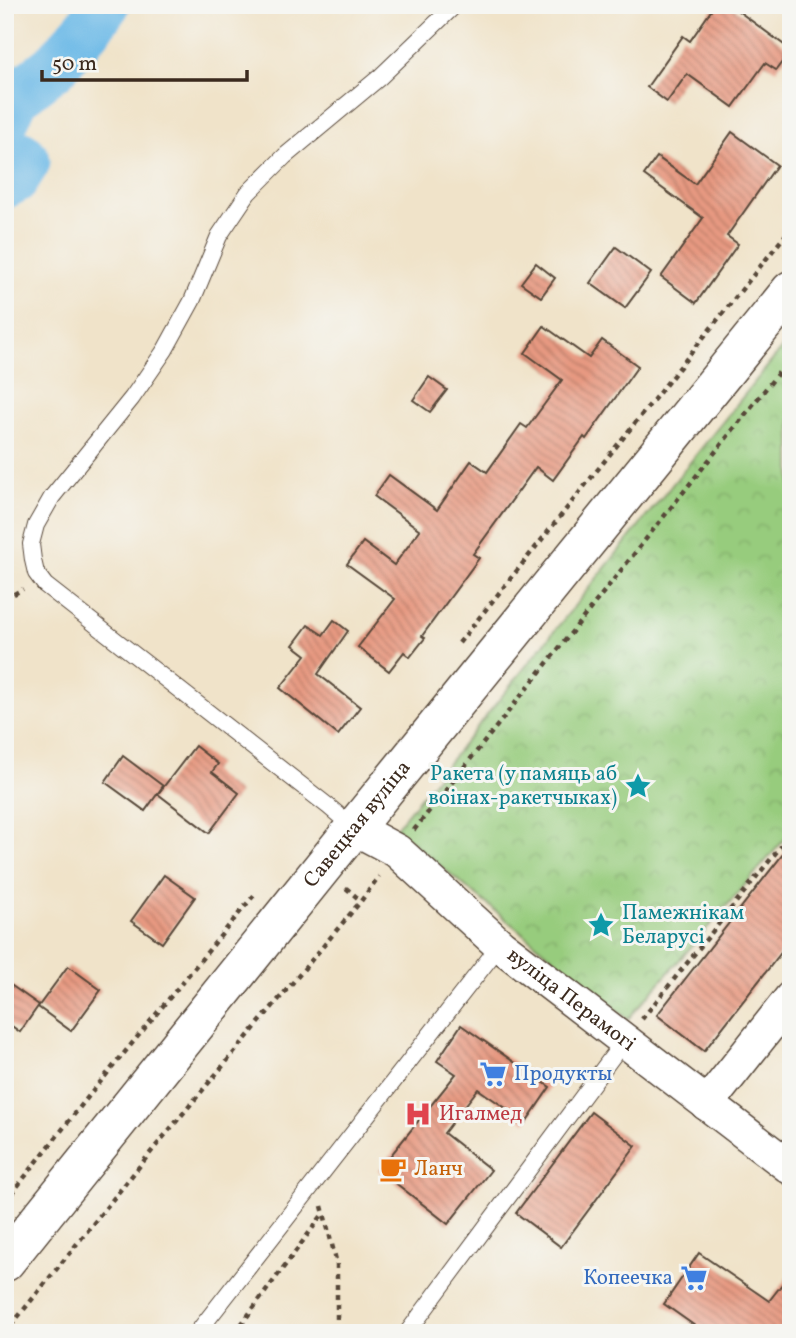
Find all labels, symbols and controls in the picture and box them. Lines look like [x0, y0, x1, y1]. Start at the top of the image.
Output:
scale bar [42, 38, 247, 82]
text: 50 m [52, 50, 97, 79]
street label: Савецкая вуліца [297, 754, 418, 894]
place label: Ракета (у памяць аб воінах-ракетчыках) [428, 760, 617, 813]
place icon: Ракета (у памяць аб воінах-ракетчыках) [623, 771, 653, 801]
place label: Памежнікам Беларусі [622, 899, 744, 952]
place icon: Памежнікам Беларусі [586, 910, 616, 940]
street label: вуліца Перамогі [501, 941, 642, 1058]
supermarket icon: Продукты [478, 1059, 508, 1089]
place label: Продукты [514, 1060, 613, 1089]
hospital icon: Игалмед [403, 1099, 433, 1129]
place label: Игалмед [439, 1100, 522, 1129]
cafe icon: Ланч [378, 1154, 408, 1184]
place label: Ланч [414, 1155, 463, 1184]
supermarket icon: Копеечка [679, 1263, 709, 1293]
place label: Копеечка [583, 1264, 673, 1293]

